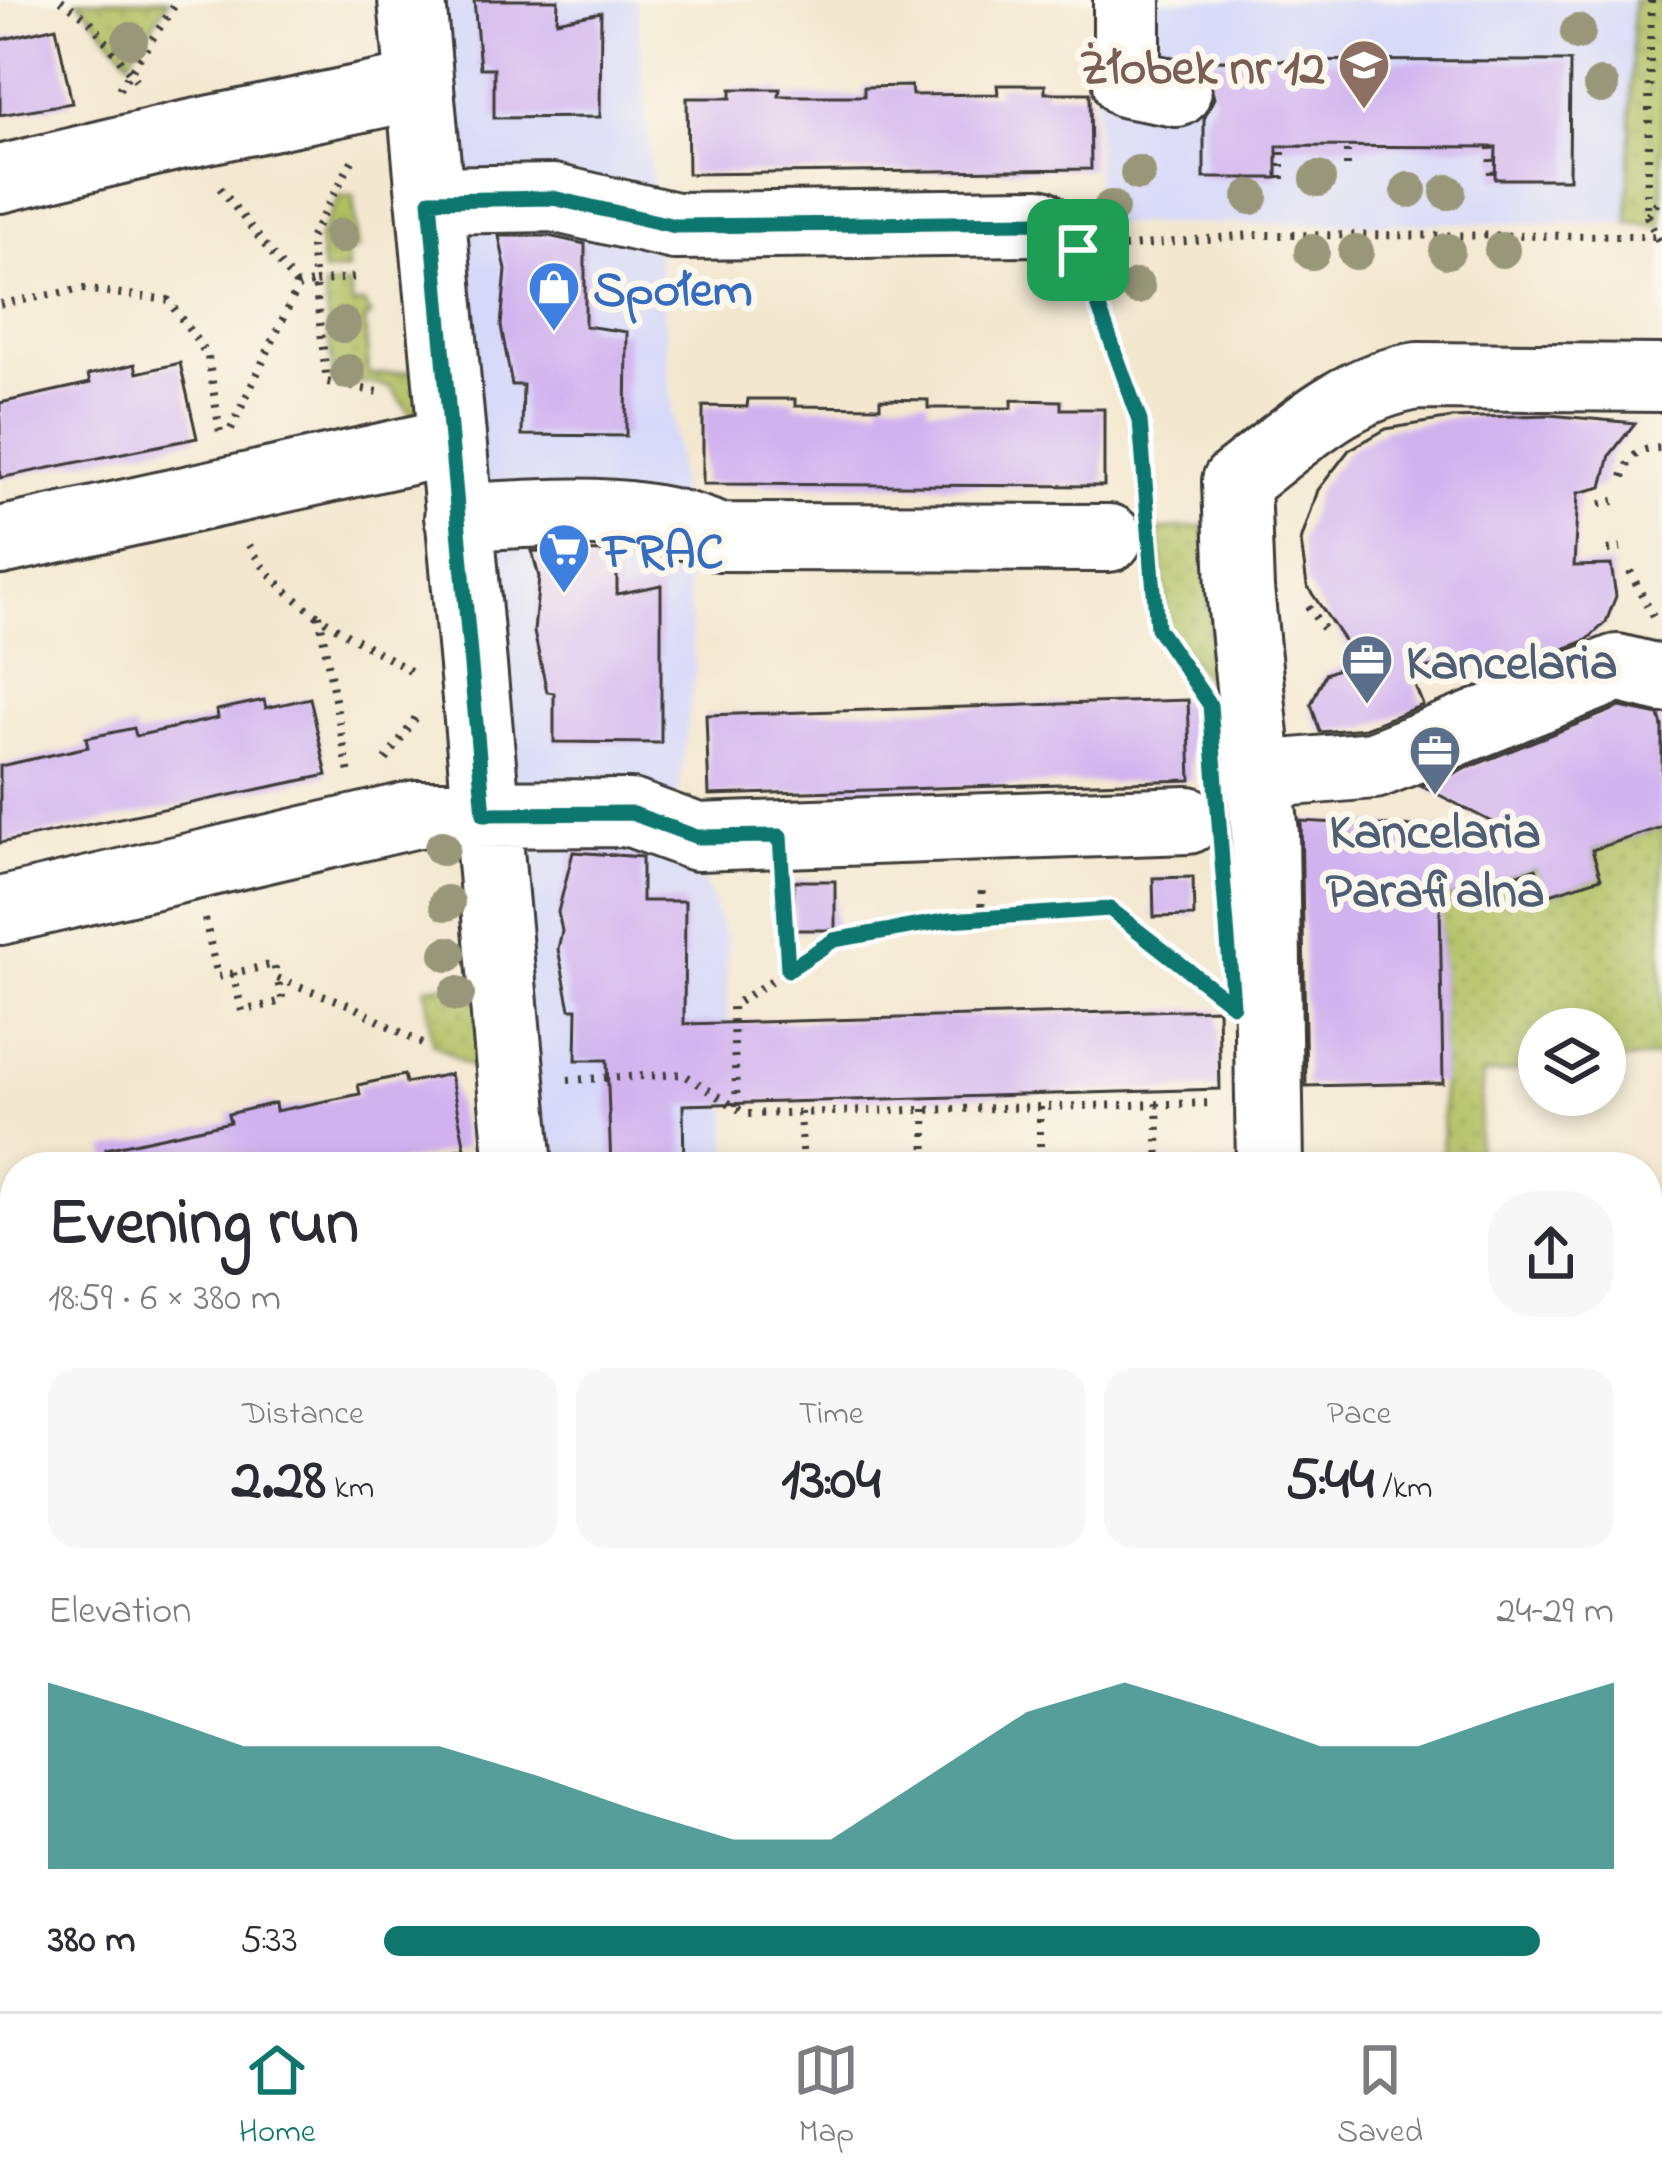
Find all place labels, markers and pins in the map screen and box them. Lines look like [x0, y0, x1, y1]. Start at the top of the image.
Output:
place label: Żłobek nr 12 [1079, 33, 1325, 108]
school or university icon: Żłobek nr 12 [1336, 37, 1392, 111]
pin [1027, 199, 1129, 301]
place label: Społem [593, 255, 752, 330]
shop icon: Społem [526, 259, 582, 333]
place label: FRAC [601, 517, 724, 592]
supermarket icon: FRAC [536, 521, 592, 595]
place label: Kancelaria [1406, 628, 1618, 703]
office icon: Kancelaria [1339, 632, 1395, 706]
office icon: Kancelaria Parafialna [1407, 723, 1463, 797]
place label: Kancelaria Parafialna [1326, 797, 1545, 931]

